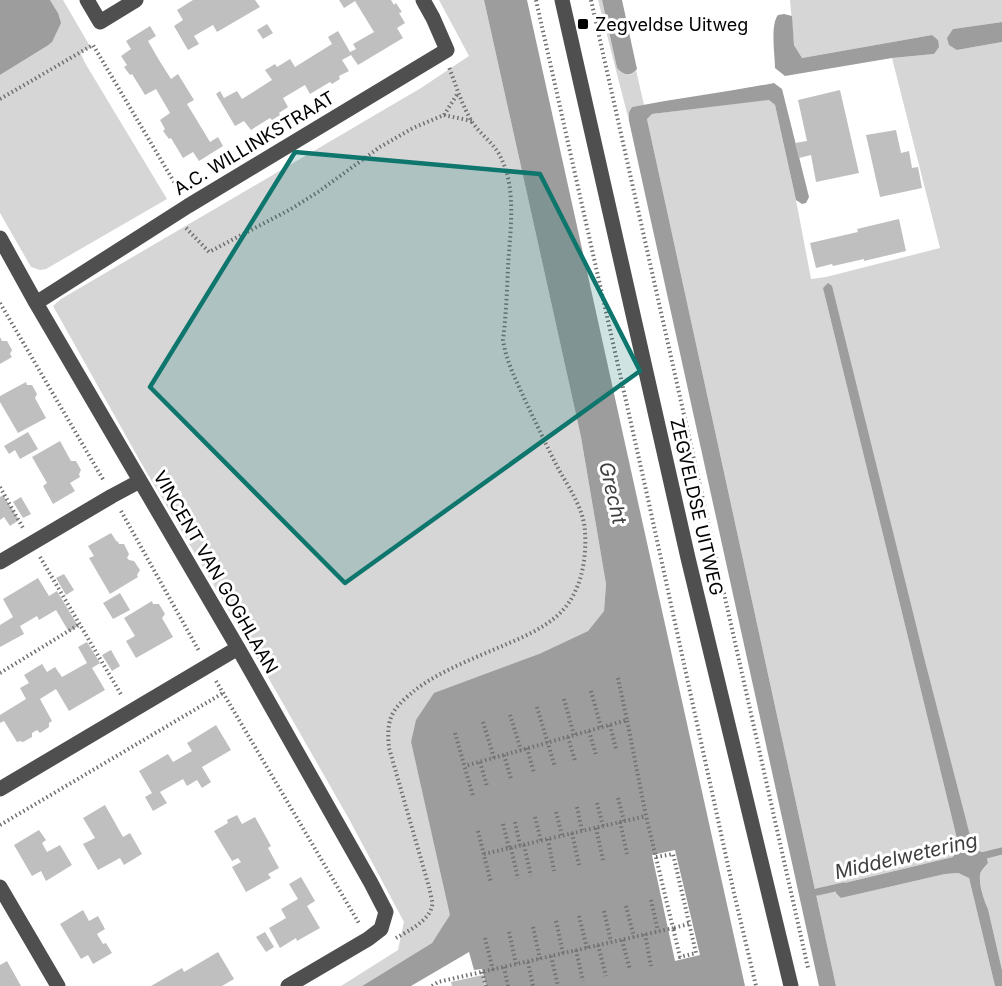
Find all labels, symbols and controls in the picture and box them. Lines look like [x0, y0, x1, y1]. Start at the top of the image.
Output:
place label: Zegveldse Uitweg [595, 14, 748, 35]
marker: Zegveldse Uitweg [576, 17, 590, 31]
street label: A.C. WILLINKSTRAAT [170, 87, 338, 199]
street label: ZEGVELDSE UITWEG [666, 417, 728, 597]
water label: Grecht [594, 459, 632, 527]
street label: VINCENT VAN GOGHLAAN [149, 467, 283, 677]
water label: Middelwetering [832, 828, 980, 884]

